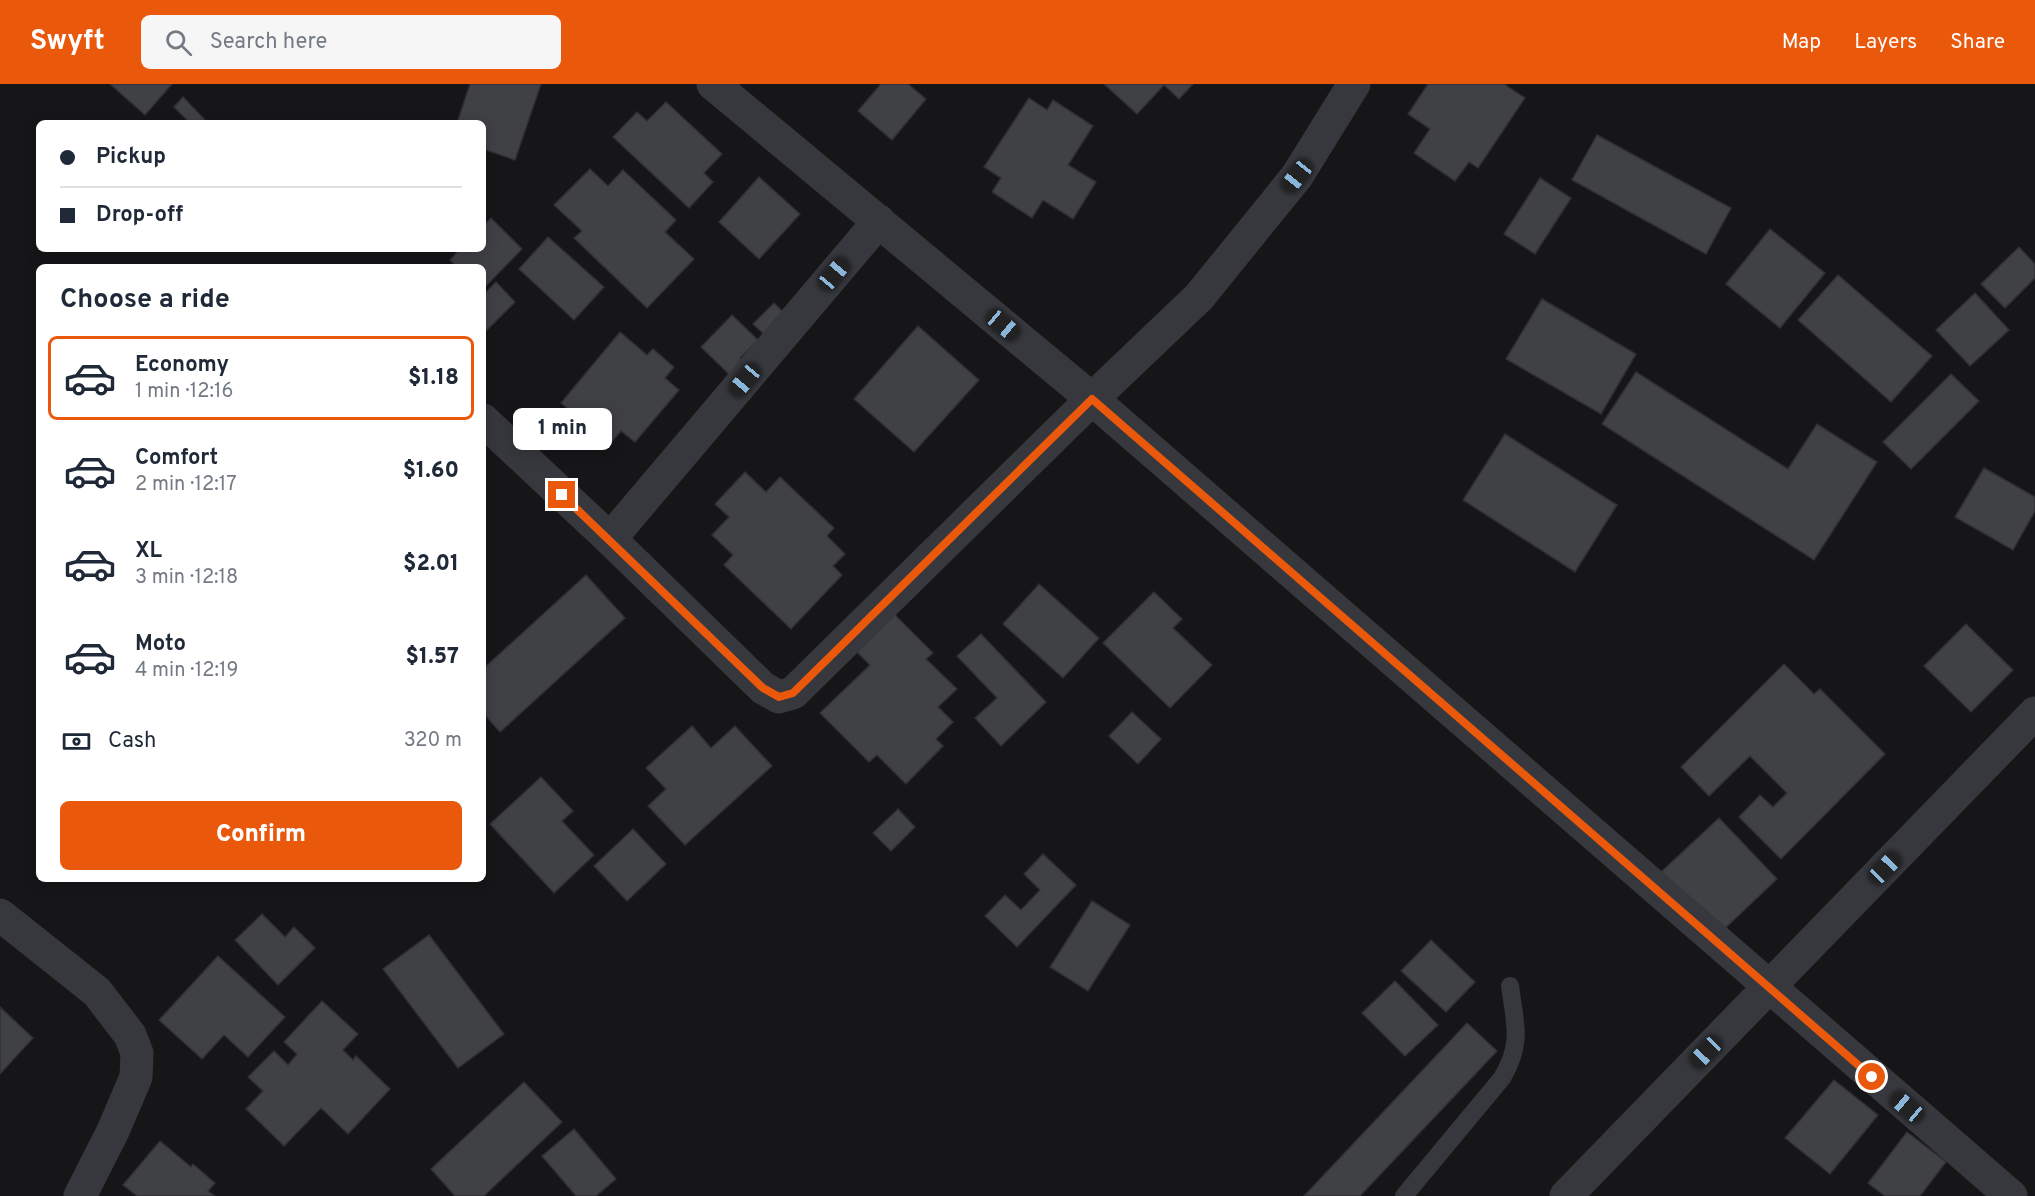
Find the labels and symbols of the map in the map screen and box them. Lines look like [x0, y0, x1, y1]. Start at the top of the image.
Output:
car [1279, 156, 1315, 196]
car [816, 254, 852, 294]
car [983, 307, 1023, 343]
car [727, 360, 763, 400]
callout: 1 min [512, 408, 612, 450]
route end [548, 481, 575, 508]
car [1866, 849, 1904, 887]
car [1687, 1033, 1725, 1071]
route start [1858, 1063, 1885, 1090]
car [1887, 1089, 1927, 1125]

